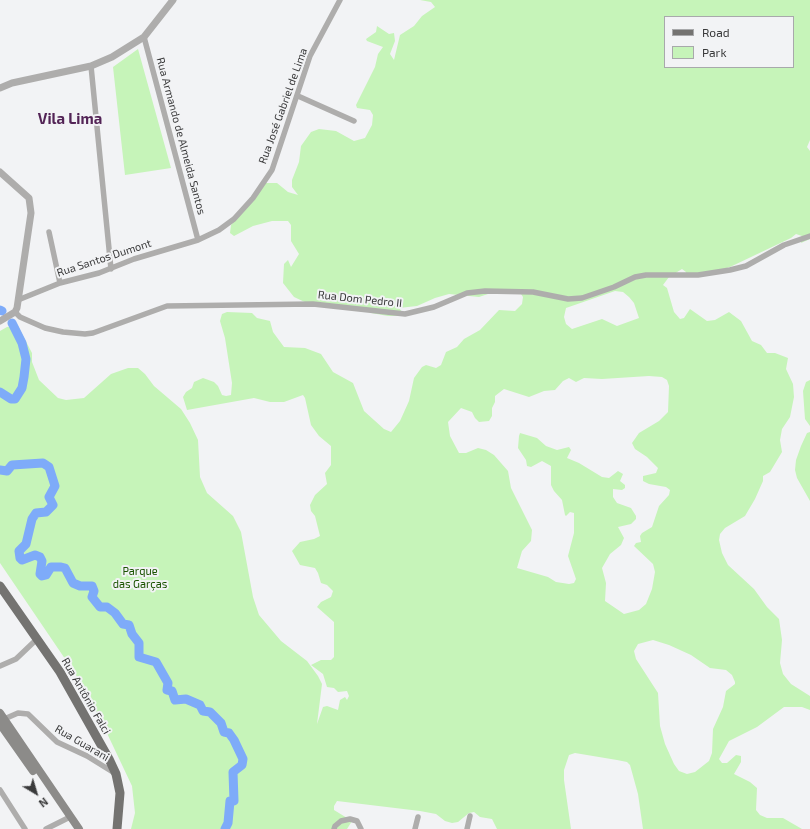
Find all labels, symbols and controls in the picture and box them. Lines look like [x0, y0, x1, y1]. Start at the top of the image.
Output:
legend [664, 16, 794, 68]
text: Road [702, 25, 730, 39]
text: Park [702, 45, 727, 59]
street label: Rua José Gabriel de Lima [256, 46, 310, 166]
street label: Rua Armando de Almeida Santos [154, 56, 208, 216]
district label: Vila Lima [38, 110, 102, 128]
street label: Rua Santos Dumont [55, 236, 153, 280]
street label: Rua Dom Pedro II [317, 288, 403, 310]
park label: Parque das Garças [113, 564, 167, 590]
street label: Rua Antônio Falci [59, 655, 113, 737]
street label: Rua Guarani [53, 722, 111, 764]
north arrow [16, 773, 56, 813]
text: N [37, 795, 51, 810]

